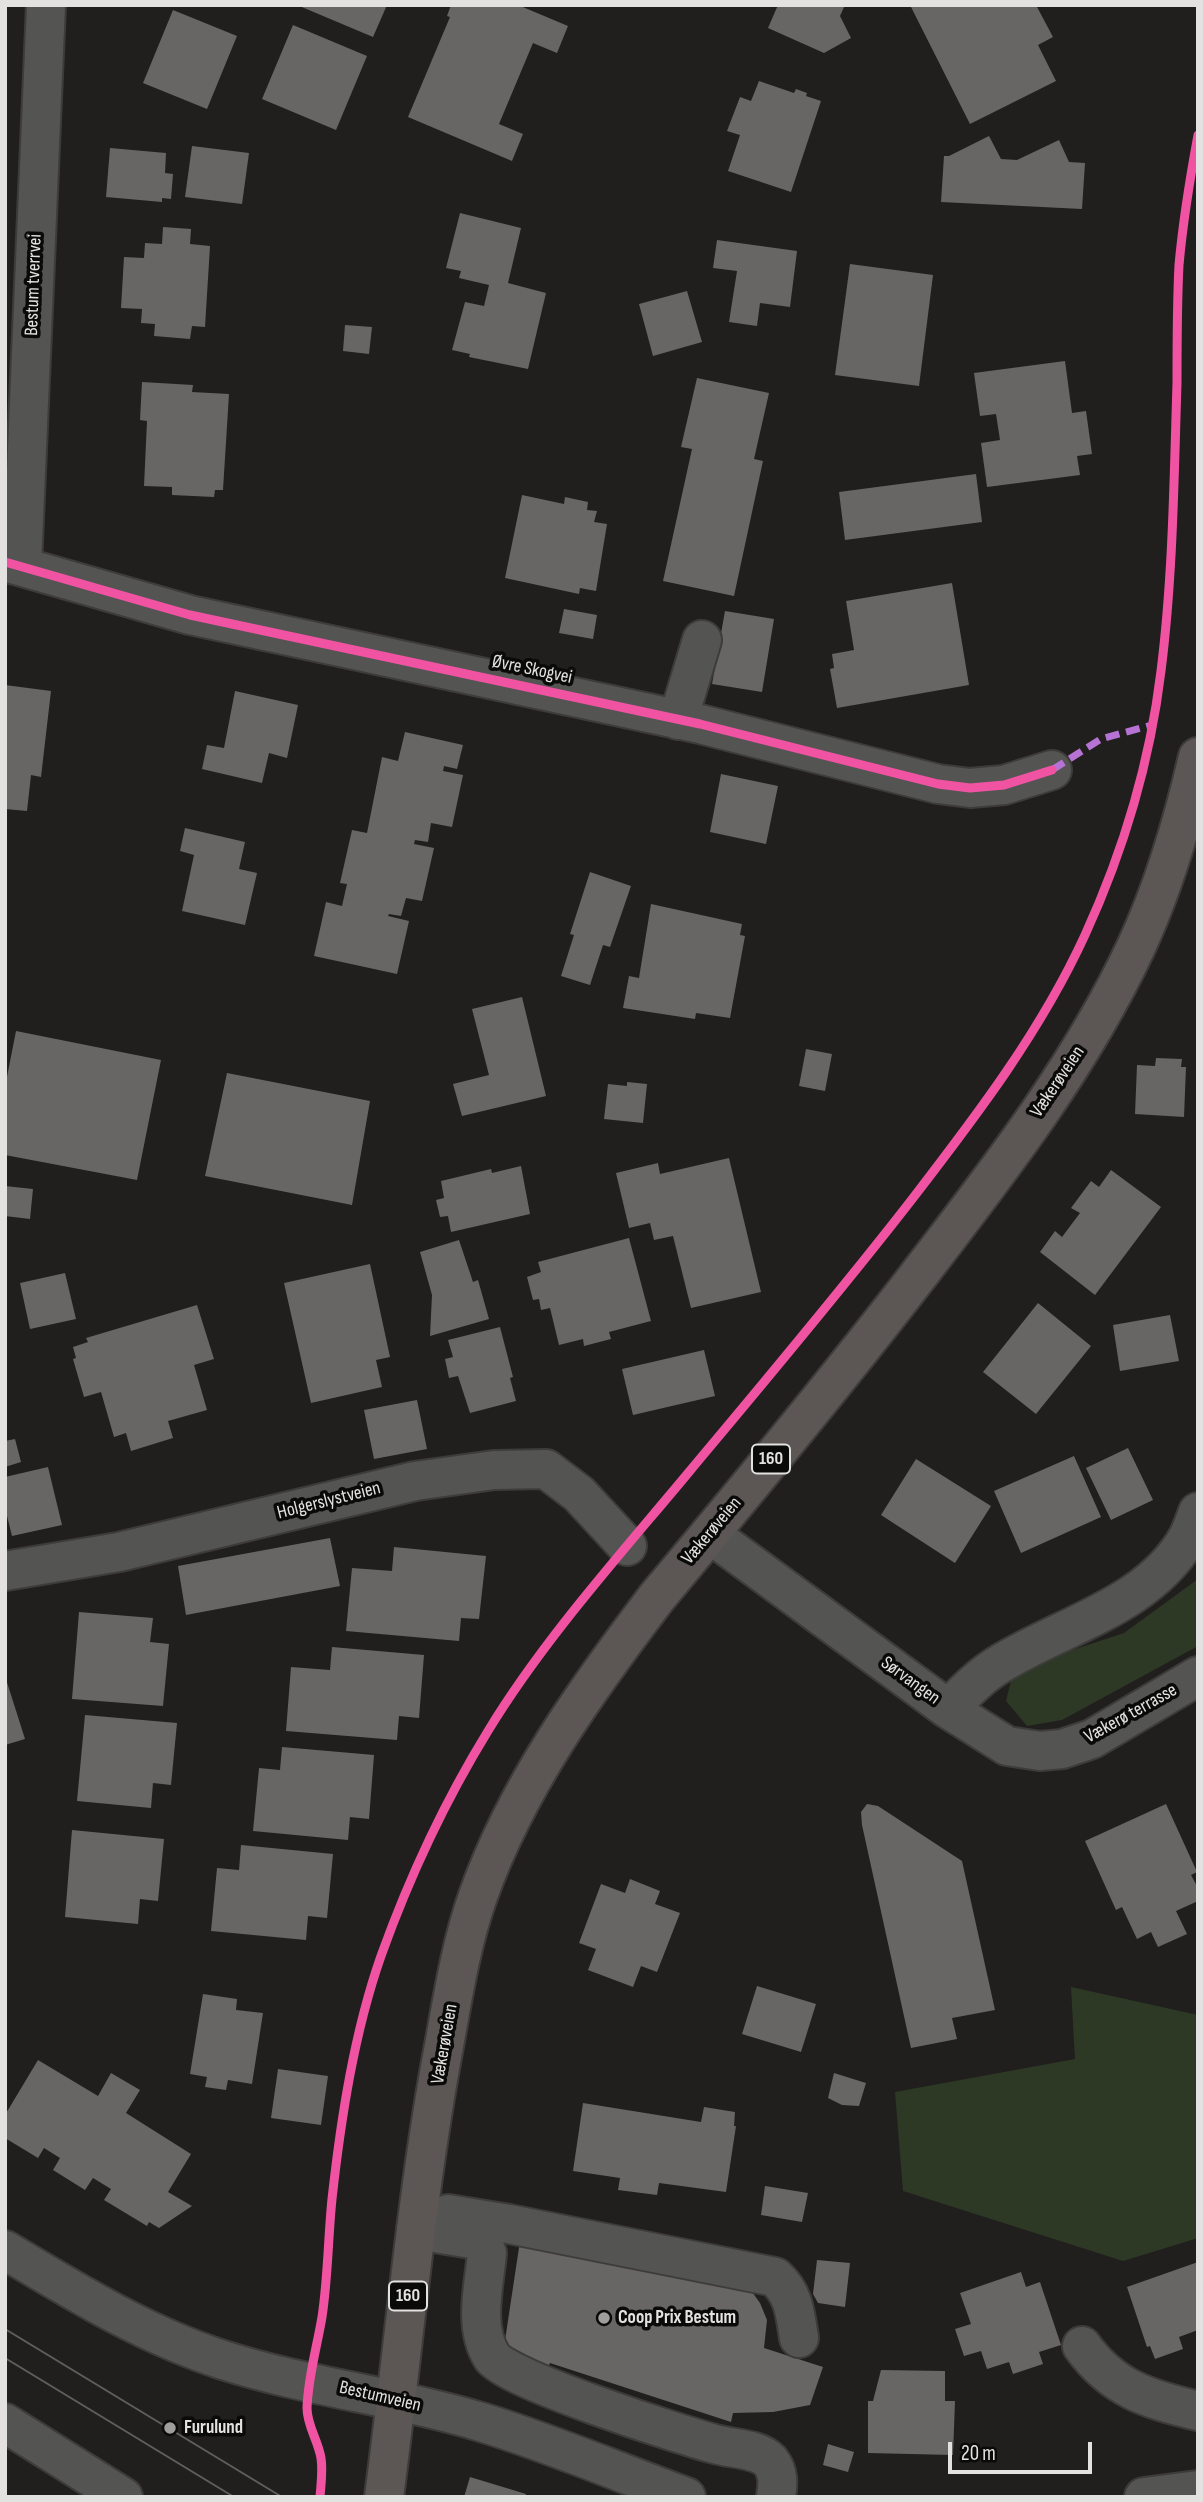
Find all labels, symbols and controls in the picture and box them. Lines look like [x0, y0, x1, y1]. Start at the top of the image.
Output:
street label: Bestum tverrvei [21, 234, 47, 336]
street label: Øvre Skogvei [490, 650, 574, 690]
street label: Vækerøveien [1026, 1042, 1090, 1122]
road number: 160 [752, 1444, 790, 1474]
street label: Holgerslystveien [275, 1477, 383, 1525]
street label: Vækerøveien [677, 1493, 747, 1569]
street label: Sørvangen [876, 1652, 944, 1710]
street label: Vækerø terrasse [1081, 1679, 1181, 1749]
street label: Vækerøveien [427, 2002, 463, 2086]
road number: 160 [389, 2282, 427, 2310]
place label: Coop Prix Bestum [618, 2307, 736, 2329]
marker: Coop Prix Bestum [596, 2310, 612, 2326]
street label: Bestumveien [337, 2377, 423, 2417]
place label: Furulund [184, 2417, 243, 2439]
marker: Furulund [162, 2420, 178, 2436]
scale bar [951, 2428, 1094, 2472]
text: 20 m [961, 2441, 996, 2466]

